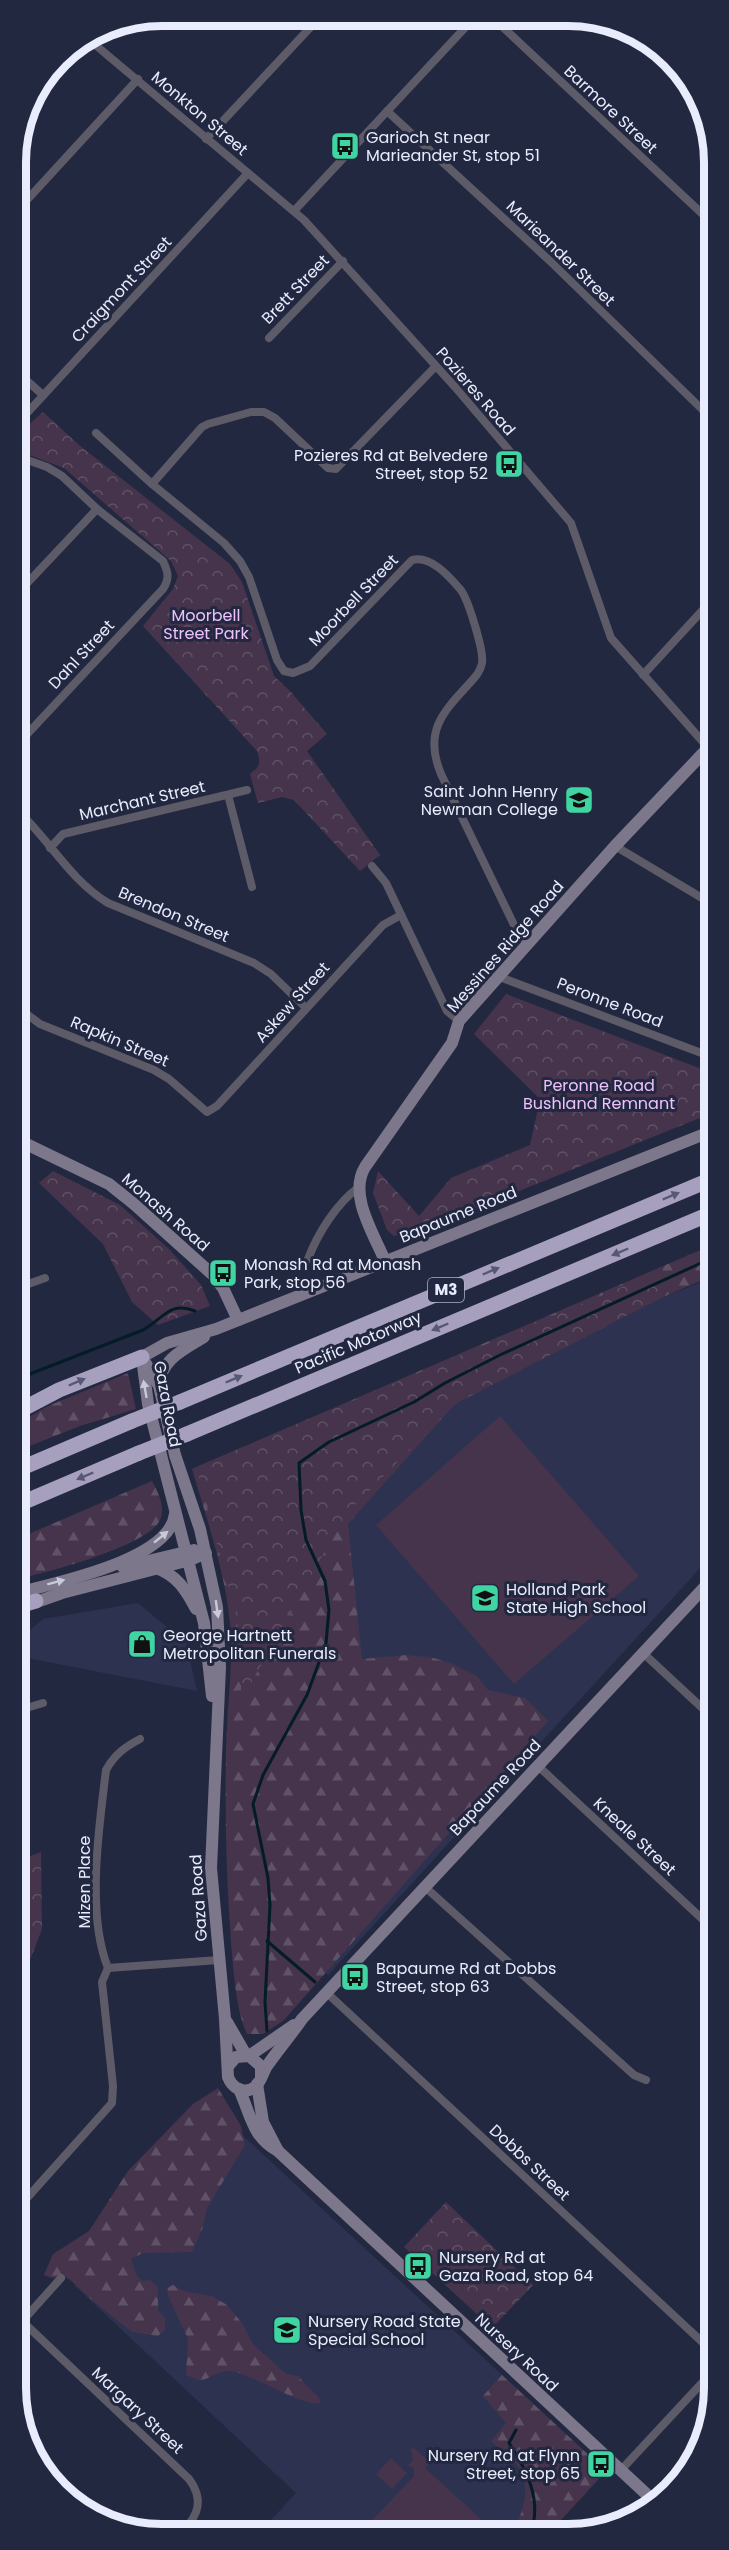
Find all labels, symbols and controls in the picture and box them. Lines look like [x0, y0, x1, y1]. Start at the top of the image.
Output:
street label: Barmore Street [559, 60, 663, 159]
street label: Monkton Street [146, 66, 253, 161]
place label: Garioch St near Marieander St, stop 51 [366, 126, 540, 167]
bus stop icon: Garioch St near Marieander St, stop 51 [329, 130, 361, 162]
street label: Marieander Street [501, 195, 620, 312]
street label: Craigmont Street [66, 231, 177, 348]
street label: Brett Street [256, 249, 334, 329]
street label: Pozieres Road [431, 342, 521, 441]
place label: Pozieres Rd at Belvedere Street, stop 52 [294, 444, 488, 485]
bus stop icon: Pozieres Rd at Belvedere Street, stop 52 [493, 448, 525, 480]
street label: Moorbell Street [303, 549, 403, 651]
park label: Moorbell Street Park [163, 604, 249, 645]
street label: Dahl Street [43, 614, 120, 694]
street label: Marchant Street [77, 775, 207, 826]
place label: Saint John Henry Newman College [421, 780, 558, 821]
school or university icon: Saint John Henry Newman College [563, 784, 595, 816]
street label: Messines Ridge Road [442, 875, 569, 1017]
street label: Brendon Street [115, 881, 233, 948]
street label: Askew Street [250, 957, 335, 1048]
street label: Peronne Road [554, 972, 666, 1033]
street label: Rapkin Street [67, 1010, 173, 1073]
park label: Peronne Road Bushland Remnant [523, 1074, 675, 1115]
street label: Monash Road [117, 1168, 215, 1257]
street label: Bapaume Road [396, 1180, 520, 1248]
one-way arrow [662, 1191, 680, 1200]
one-way arrow [610, 1247, 628, 1257]
place label: Monash Rd at Monash Park, stop 56 [244, 1253, 421, 1294]
bus stop icon: Monash Rd at Monash Park, stop 56 [207, 1257, 239, 1289]
one-way arrow [483, 1267, 500, 1276]
road number: M3 [428, 1278, 464, 1302]
street label: Pacific Motorway [291, 1305, 425, 1380]
one-way arrow [431, 1323, 449, 1332]
street label: Gaza Road [148, 1359, 187, 1449]
one-way arrow [225, 1374, 243, 1383]
one-way arrow [69, 1377, 87, 1387]
one-way arrow [140, 1379, 149, 1398]
one-way arrow [76, 1471, 94, 1481]
one-way arrow [154, 1532, 169, 1544]
one-way arrow [47, 1577, 65, 1587]
place label: Holland Park State High School [506, 1578, 646, 1619]
school or university icon: Holland Park State High School [469, 1582, 501, 1614]
one-way arrow [213, 1600, 222, 1619]
place label: George Hartnett Metropolitan Funerals [163, 1624, 336, 1665]
shop icon: George Hartnett Metropolitan Funerals [126, 1628, 158, 1660]
street label: Bapaume Road [444, 1734, 546, 1841]
street label: Kneale Street [588, 1792, 681, 1881]
street label: Mizen Place [73, 1835, 96, 1929]
street label: Gaza Road [184, 1854, 213, 1942]
place label: Bapaume Rd at Dobbs Street, stop 63 [376, 1957, 556, 1998]
bus stop icon: Bapaume Rd at Dobbs Street, stop 63 [339, 1961, 371, 1993]
street label: Dobbs Street [484, 2119, 575, 2206]
place label: Nursery Rd at Gaza Road, stop 64 [439, 2246, 593, 2287]
bus stop icon: Nursery Rd at Gaza Road, stop 64 [402, 2250, 434, 2282]
street label: Nursery Road [470, 2308, 563, 2397]
place label: Nursery Road State Special School [308, 2310, 461, 2351]
school or university icon: Nursery Road State Special School [271, 2314, 303, 2346]
street label: Margary Street [87, 2362, 189, 2459]
place label: Nursery Rd at Flynn Street, stop 65 [428, 2444, 580, 2485]
bus stop icon: Nursery Rd at Flynn Street, stop 65 [585, 2448, 617, 2480]

